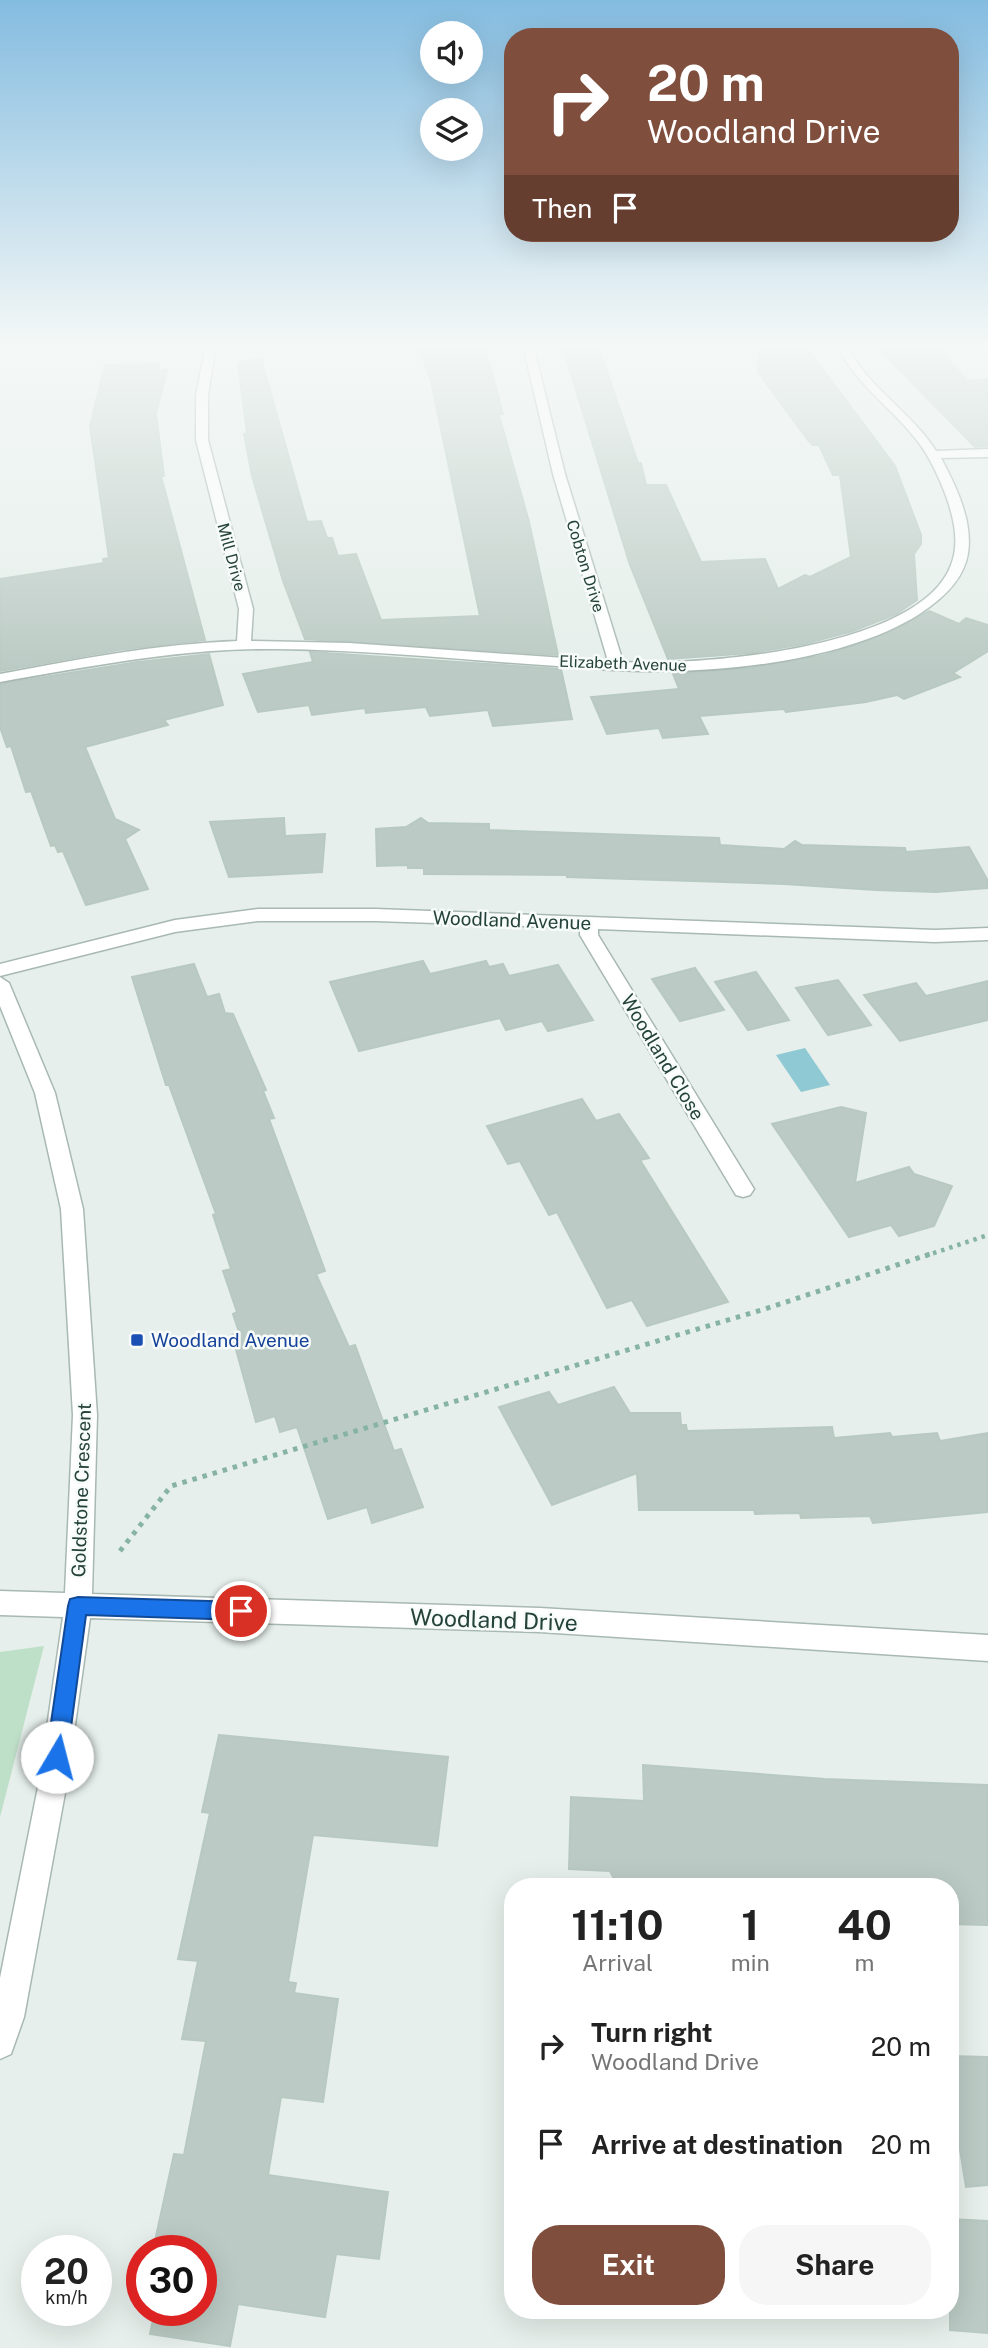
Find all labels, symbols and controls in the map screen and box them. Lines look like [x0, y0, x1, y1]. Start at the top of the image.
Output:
map controls [420, 21, 483, 161]
button: sound [420, 21, 483, 84]
text: 20 m [647, 54, 765, 112]
icon: right [532, 56, 623, 147]
button: layers [420, 98, 483, 161]
text: Woodland Drive [647, 113, 881, 150]
icon: arrive [606, 189, 644, 227]
text: Then [532, 193, 592, 224]
street label: Cobton Drive [562, 518, 609, 615]
street label: Mill Drive [213, 521, 250, 593]
street label: Elizabeth Avenue [559, 652, 687, 675]
street label: Woodland Avenue [432, 906, 592, 934]
street label: Woodland Close [617, 990, 709, 1124]
place label: Woodland Avenue [151, 1329, 310, 1351]
marker: Woodland Avenue [129, 1332, 145, 1348]
street label: Goldstone Crescent [67, 1402, 95, 1578]
pin [211, 1581, 271, 1641]
icon: arrive [222, 1592, 260, 1630]
street label: Woodland Drive [410, 1603, 578, 1636]
position arrow [20, 1720, 94, 1794]
text: 11:10 [571, 1900, 664, 1949]
text: 1 [741, 1900, 759, 1949]
text: 40 [837, 1900, 892, 1949]
text: Arrival [582, 1949, 653, 1976]
text: min [731, 1949, 770, 1976]
text: m [854, 1949, 874, 1976]
text: Turn right [591, 2017, 713, 2048]
icon: right [532, 2027, 570, 2065]
text: 20 m [871, 2031, 931, 2062]
text: Woodland Drive [591, 2048, 759, 2075]
icon: arrive [532, 2125, 570, 2163]
text: Arrive at destination [591, 2129, 843, 2160]
text: 20 m [871, 2129, 931, 2160]
button: Exit [532, 2225, 725, 2305]
button: Share [739, 2225, 931, 2305]
speed limit sign: 30 [126, 2235, 217, 2326]
text: 20 [44, 2251, 89, 2292]
text: km/h [45, 2287, 88, 2308]

